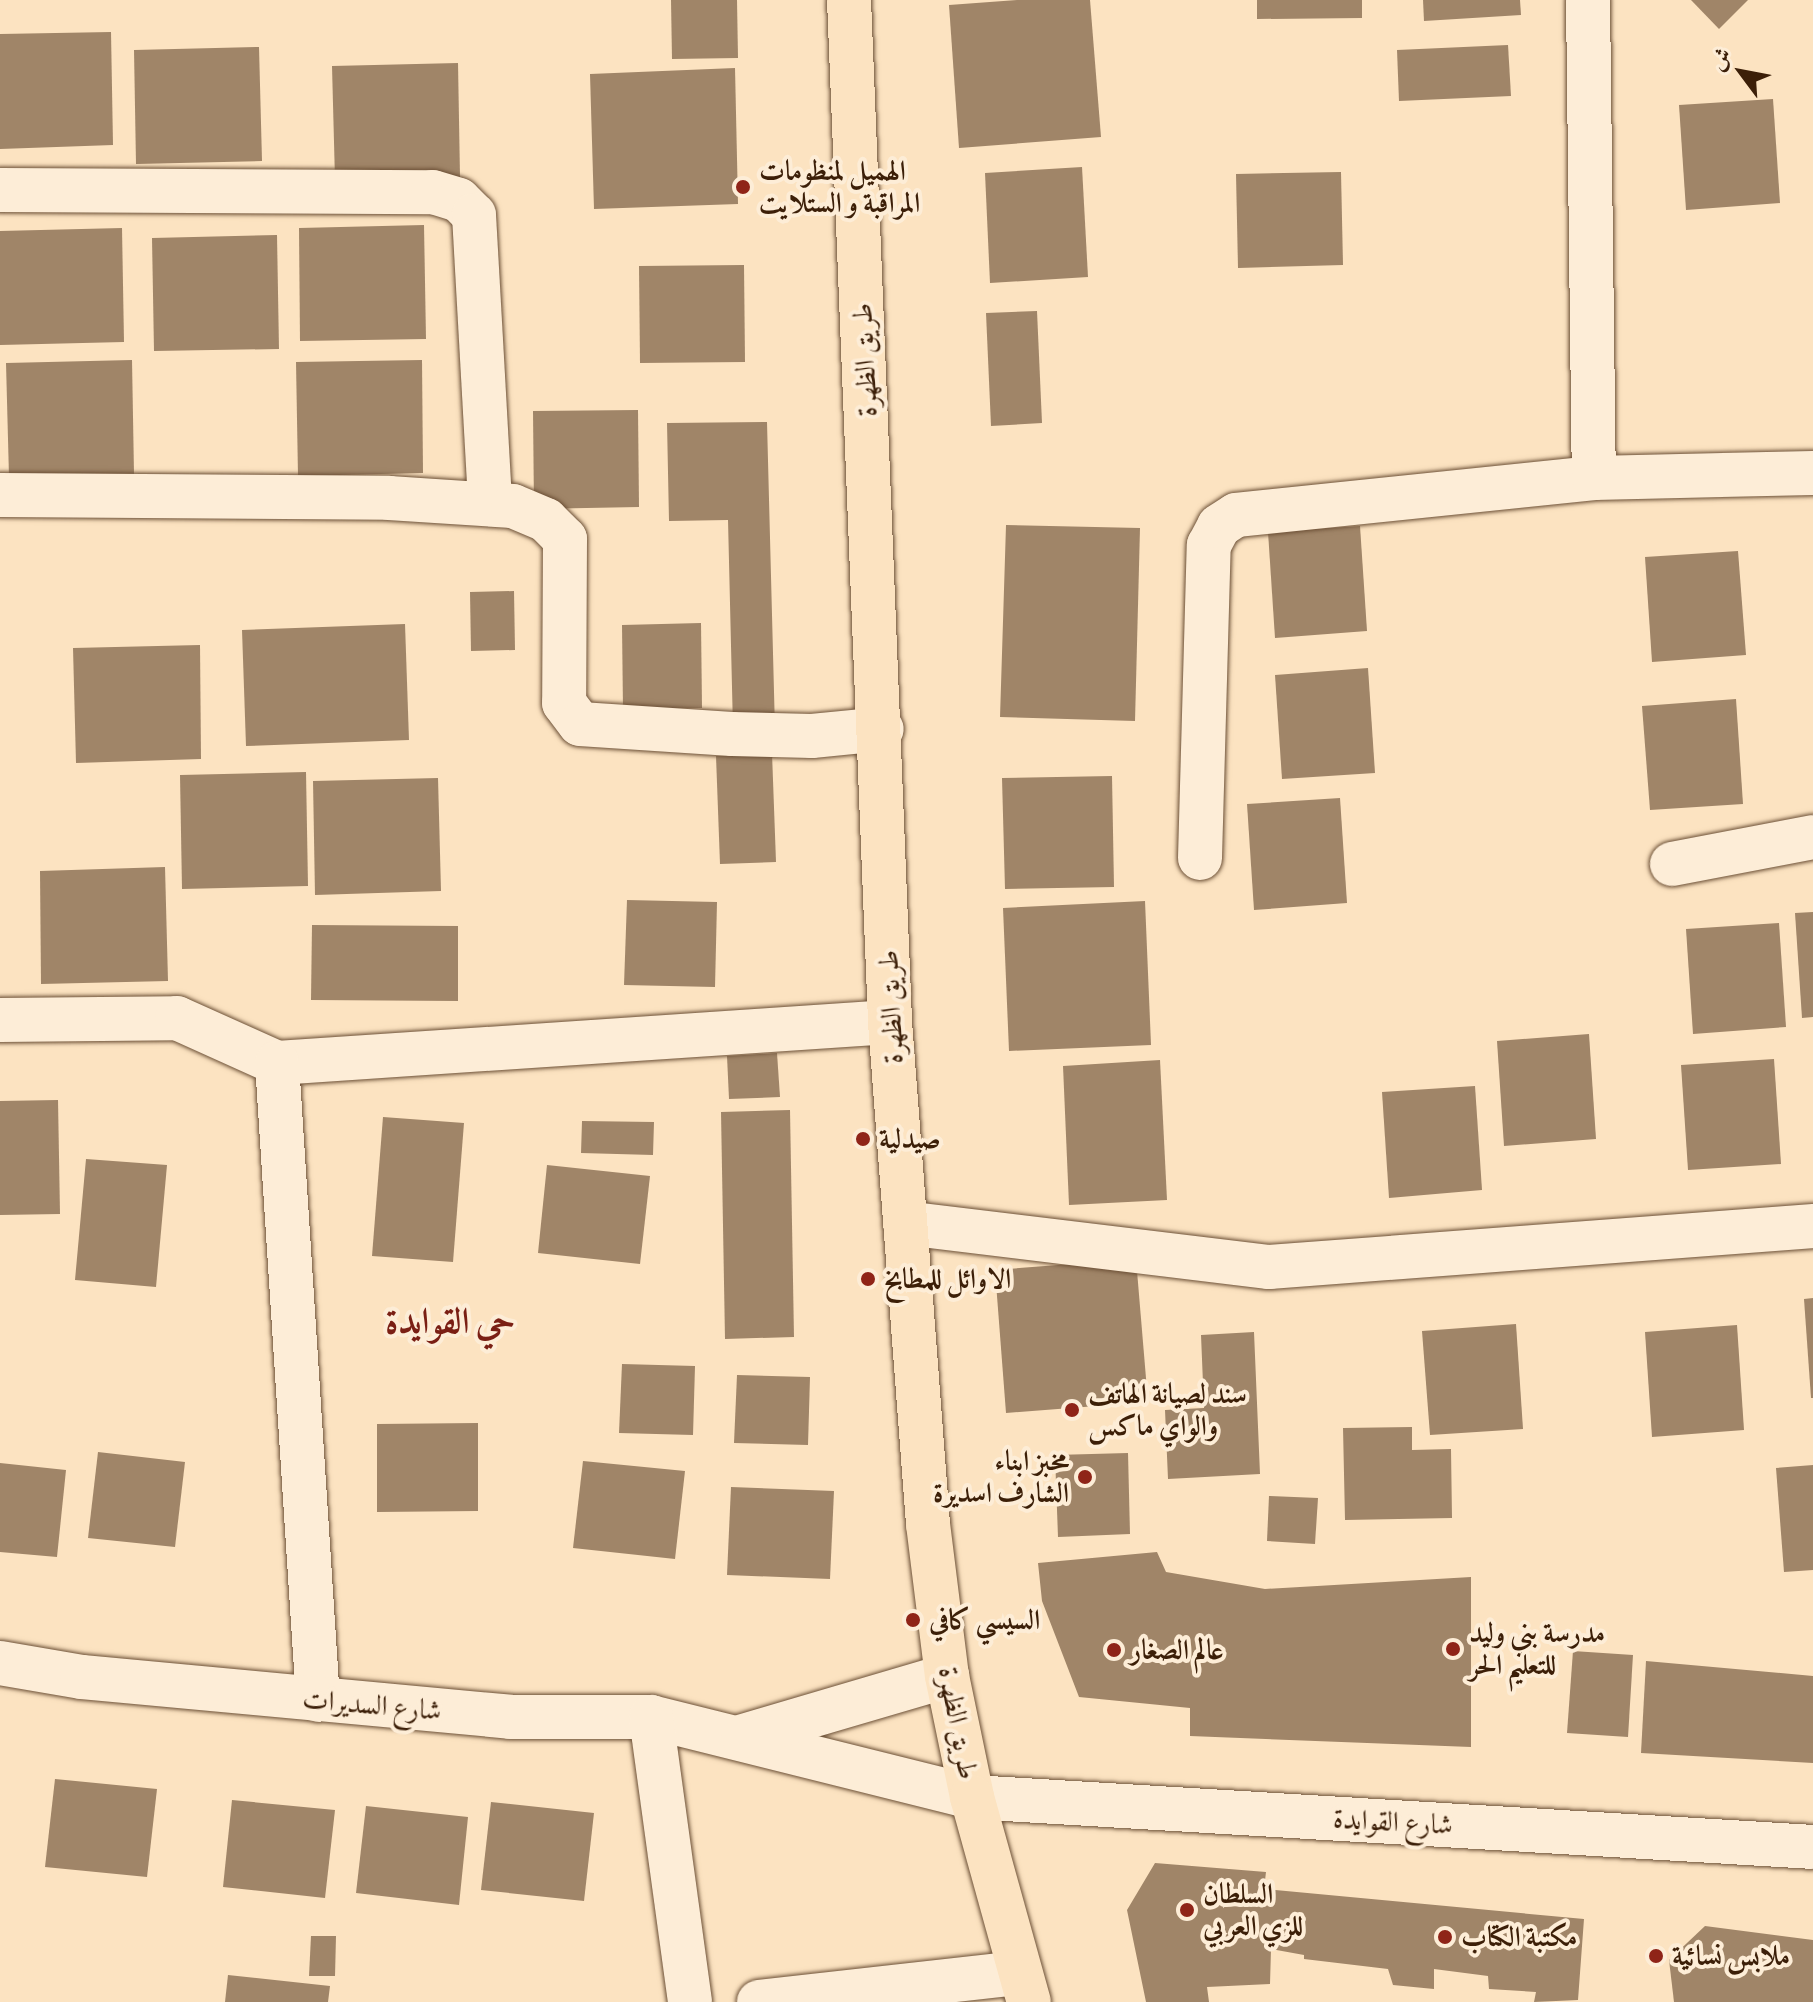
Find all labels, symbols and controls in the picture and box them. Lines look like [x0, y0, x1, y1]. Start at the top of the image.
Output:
north arrow [1701, 32, 1781, 112]
text: ش [1702, 42, 1739, 76]
place label: الهميل لمنظومات المراقبة و الستلايت [759, 154, 920, 220]
marker: الهميل لمنظومات المراقبة و الستلايت [734, 178, 752, 196]
street label: طريق الظهرة [845, 302, 885, 418]
street label: طريق الظهرة [871, 949, 911, 1065]
place label: صيدلية [879, 1122, 941, 1156]
marker: صيدلية [854, 1130, 872, 1148]
place label: الاوائل للمطابخ [884, 1262, 1011, 1296]
marker: الاوائل للمطابخ [859, 1270, 877, 1288]
district label: حي القوايدة [385, 1299, 515, 1343]
place label: سند لصيانة الهاتف والواي ماكس [1088, 1377, 1247, 1443]
marker: سند لصيانة الهاتف والواي ماكس [1063, 1401, 1081, 1419]
place label: مخبز ابناء الشارف اسديرة [933, 1444, 1069, 1510]
marker: مخبز ابناء الشارف اسديرة [1076, 1468, 1094, 1486]
place label: السيسي كافي [929, 1603, 1040, 1637]
marker: السيسي كافي [904, 1611, 922, 1629]
place label: مدرسة بني وليد للتعليم الحر [1469, 1616, 1605, 1682]
place label: عالم الصغار [1130, 1633, 1224, 1667]
marker: مدرسة بني وليد للتعليم الحر [1444, 1640, 1462, 1658]
marker: عالم الصغار [1105, 1641, 1123, 1659]
street label: طريق الظهرة [931, 1664, 985, 1782]
street label: شارع السديرات [301, 1682, 443, 1728]
street label: شارع القوايدة [1332, 1802, 1454, 1842]
place label: السلطان للزي العربي [1203, 1877, 1303, 1943]
marker: السلطان للزي العربي [1178, 1901, 1196, 1919]
place label: مكتبة الكتاب [1461, 1920, 1577, 1954]
marker: مكتبة الكتاب [1436, 1928, 1454, 1946]
place label: ملابس نسائية [1672, 1939, 1790, 1973]
marker: ملابس نسائية [1647, 1947, 1665, 1965]

